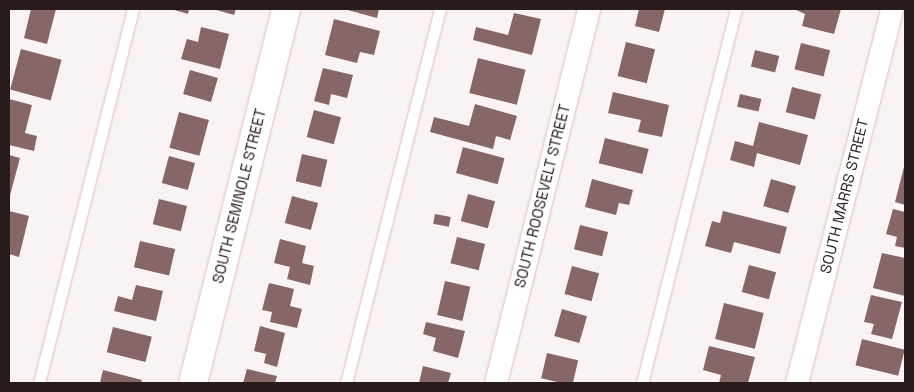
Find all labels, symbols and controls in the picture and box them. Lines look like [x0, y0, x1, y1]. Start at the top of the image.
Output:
street label: SOUTH ROOSEVELT STREET [510, 102, 574, 290]
street label: SOUTH SEMINOLE STREET [209, 107, 269, 285]
street label: SOUTH MARRS STREET [816, 117, 872, 275]

